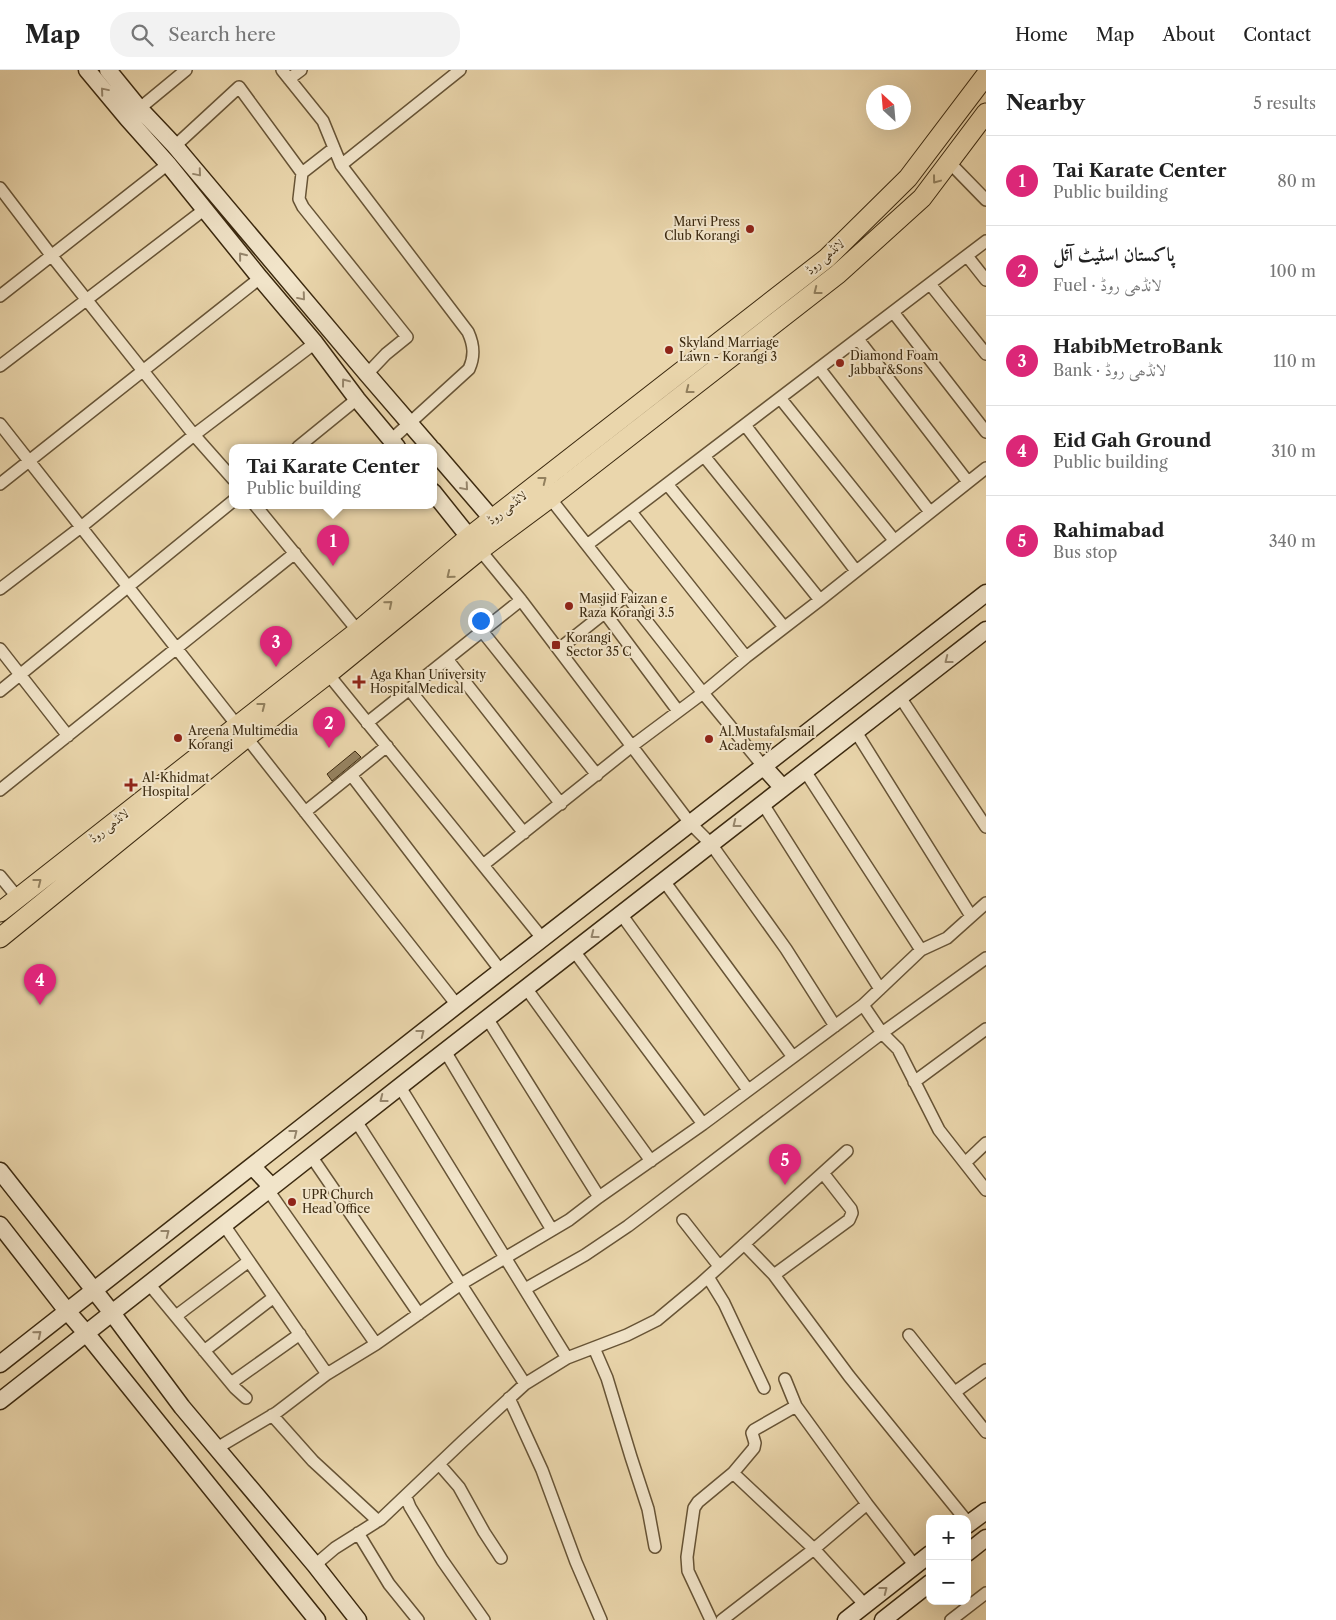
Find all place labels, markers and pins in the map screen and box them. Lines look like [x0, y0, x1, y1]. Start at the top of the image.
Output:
place label: Marvi Press Club Korangi [664, 214, 740, 243]
marker: Marvi Press Club Korangi [744, 223, 756, 235]
place label: Skyland Marriage Lawn - Korangi 3 [679, 335, 779, 364]
marker: Skyland Marriage Lawn - Korangi 3 [663, 344, 675, 356]
place label: Diamond Foam Jabbar&Sons [848, 348, 938, 377]
marker: Diamond Foam Jabbar&Sons [834, 357, 846, 369]
pin: 1 [317, 525, 349, 566]
place label: Masjid Faizan e Raza Korangi 3.5 [579, 591, 674, 620]
marker: Masjid Faizan e Raza Korangi 3.5 [563, 600, 575, 612]
pin: 3 [260, 626, 292, 667]
place label: Korangi Sector 35 C [566, 630, 631, 659]
marker: Korangi Sector 35 C [550, 639, 562, 651]
place label: Aga Khan University HospitalMedical [369, 667, 486, 696]
marker: Aga Khan University HospitalMedical [352, 675, 366, 689]
pin: 2 [313, 707, 345, 748]
place label: Areena Multimedia Korangi [187, 723, 299, 752]
place label: Al.MustafaIsmail Academy [718, 724, 815, 753]
marker: Areena Multimedia Korangi [172, 732, 184, 744]
marker: Al.MustafaIsmail Academy [703, 733, 715, 745]
place label: Al-Khidmat Hospital [141, 770, 210, 799]
marker: Al-Khidmat Hospital [124, 778, 138, 792]
pin: 4 [24, 964, 56, 1005]
pin: 5 [769, 1144, 801, 1185]
place label: UPR Church Head Office [302, 1187, 374, 1216]
marker: UPR Church Head Office [286, 1196, 298, 1208]

